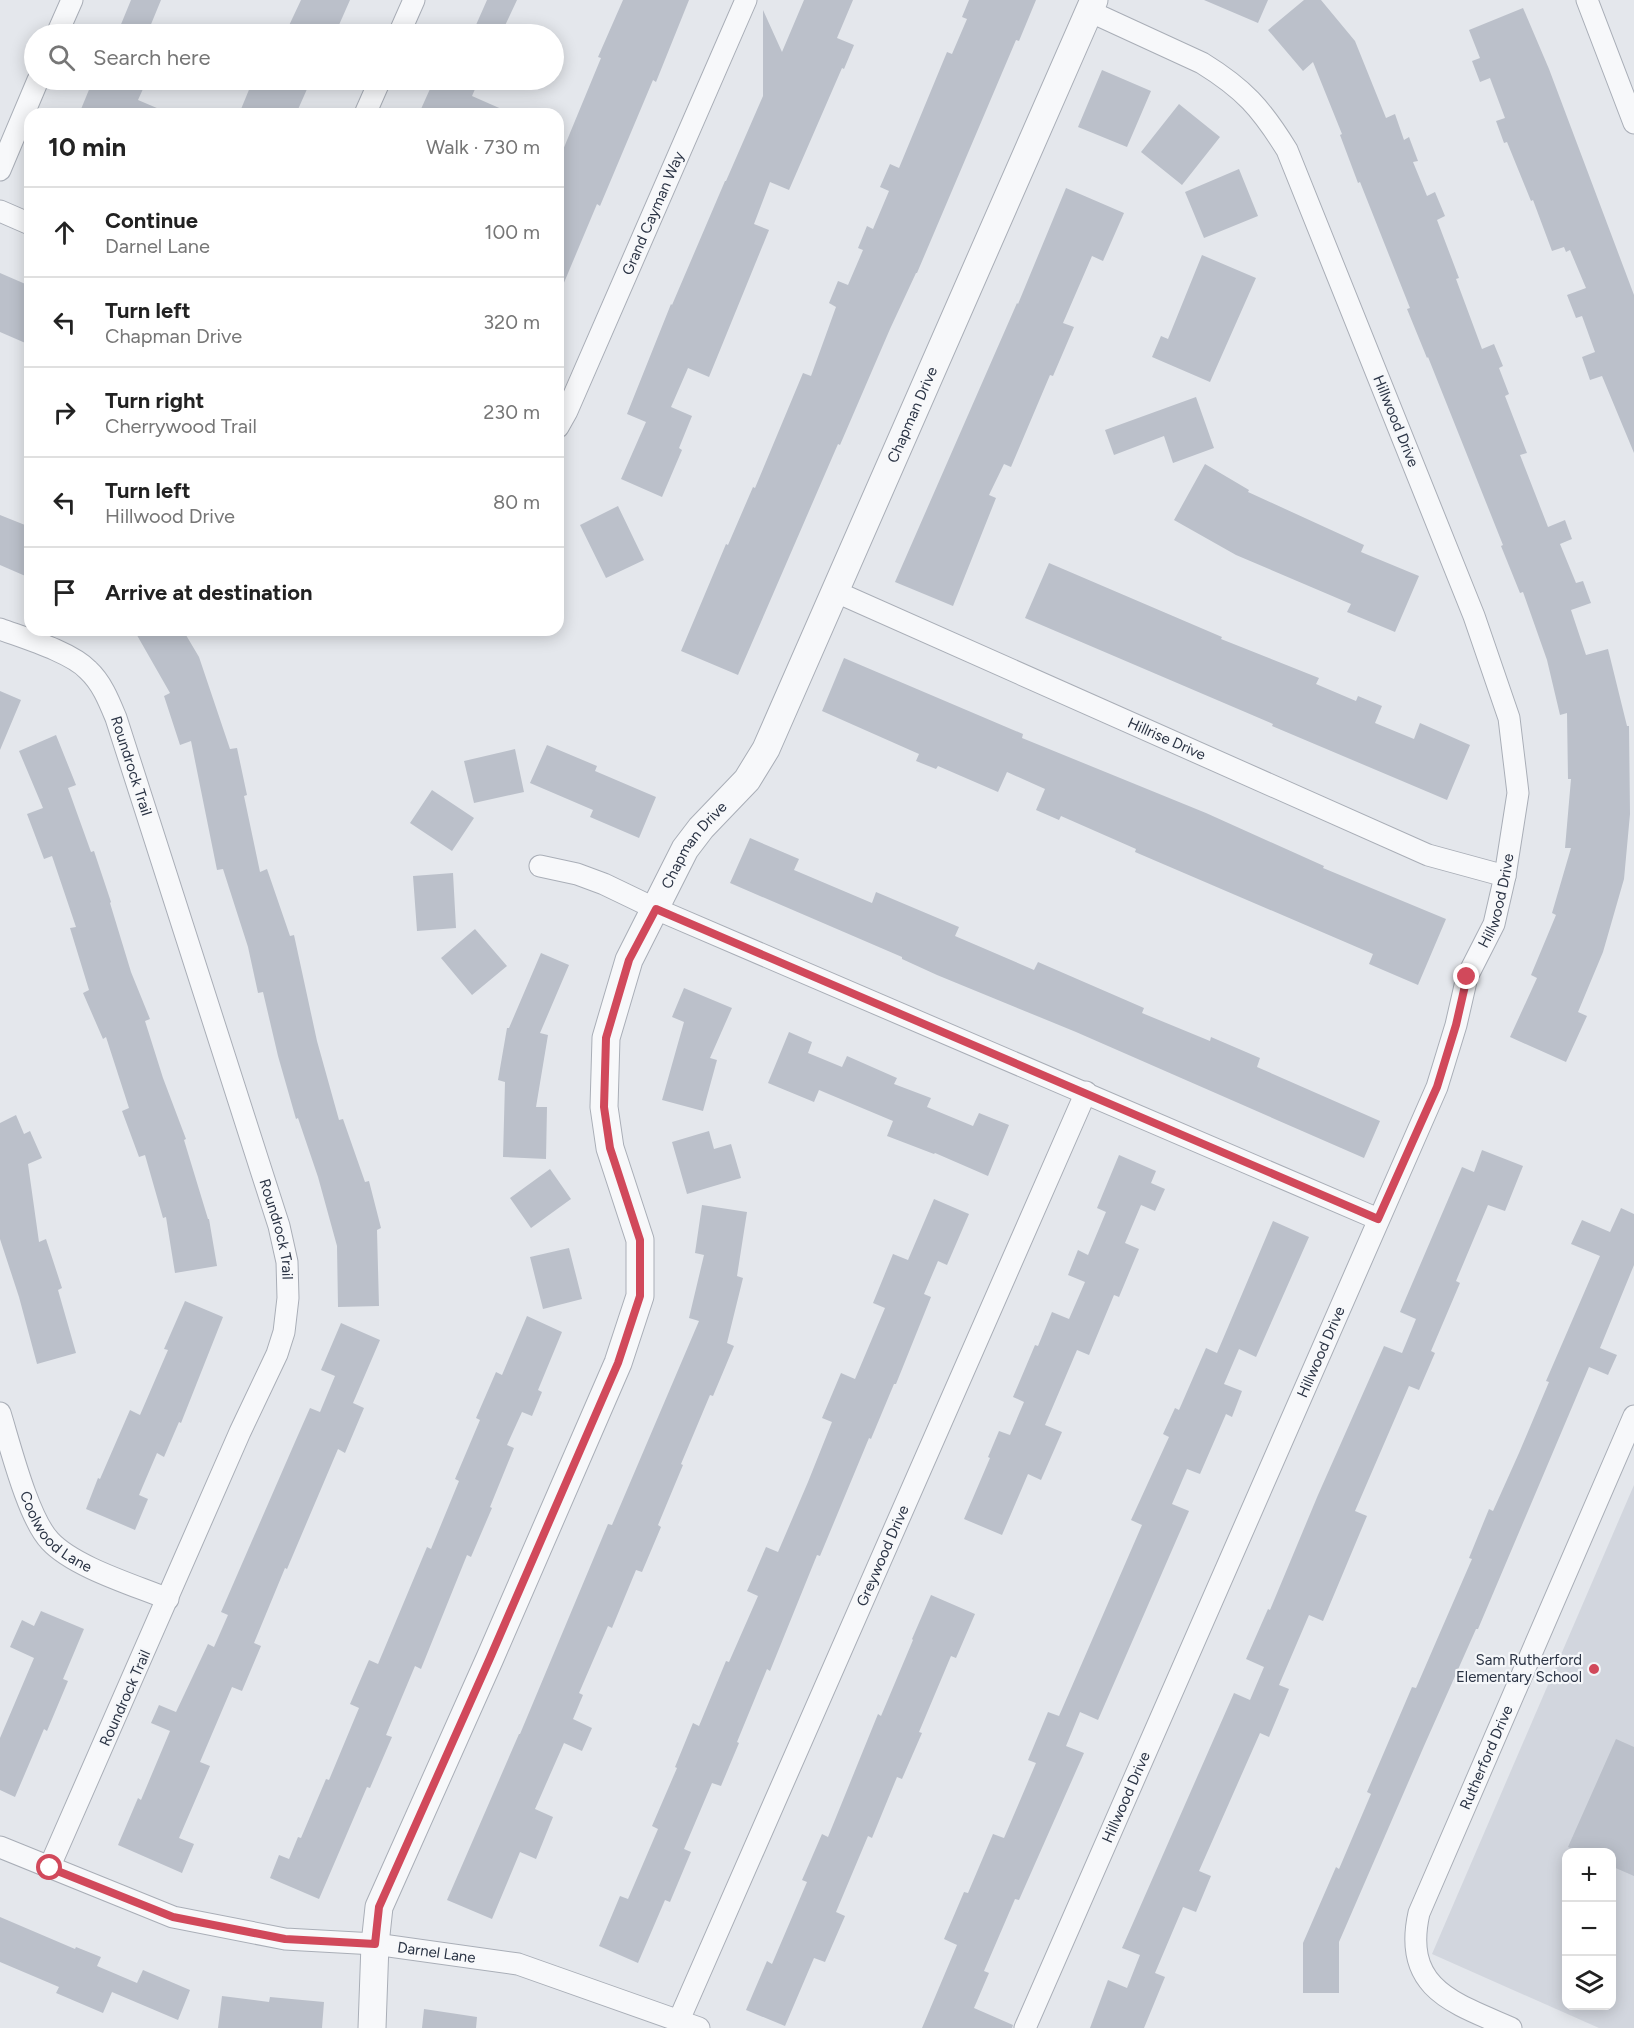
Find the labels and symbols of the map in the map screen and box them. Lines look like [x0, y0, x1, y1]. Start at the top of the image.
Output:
street label: Grand Cayman Way [618, 149, 688, 278]
street label: Chapman Drive [883, 364, 941, 466]
street label: Hillwood Drive [1369, 372, 1423, 470]
street label: Roundrock Trail [107, 714, 156, 818]
street label: Hillrise Drive [1125, 714, 1208, 764]
street label: Chapman Drive [657, 798, 730, 892]
street label: Hillwood Drive [1474, 852, 1517, 951]
route end [1453, 963, 1479, 989]
street label: Roundrock Trail [255, 1177, 296, 1280]
street label: Hillwood Drive [1293, 1304, 1349, 1400]
street label: Coolwood Lane [16, 1489, 95, 1576]
street label: Greywood Drive [853, 1502, 913, 1609]
street label: Roundrock Trail [96, 1647, 154, 1749]
place label: Sam Rutherford Elementary School [1456, 1651, 1582, 1686]
marker: Sam Rutherford Elementary School [1587, 1662, 1601, 1676]
street label: Rutherford Drive [1456, 1703, 1517, 1812]
street label: Hillwood Drive [1098, 1749, 1154, 1845]
route start [36, 1854, 62, 1880]
street label: Darnel Lane [396, 1938, 477, 1967]

